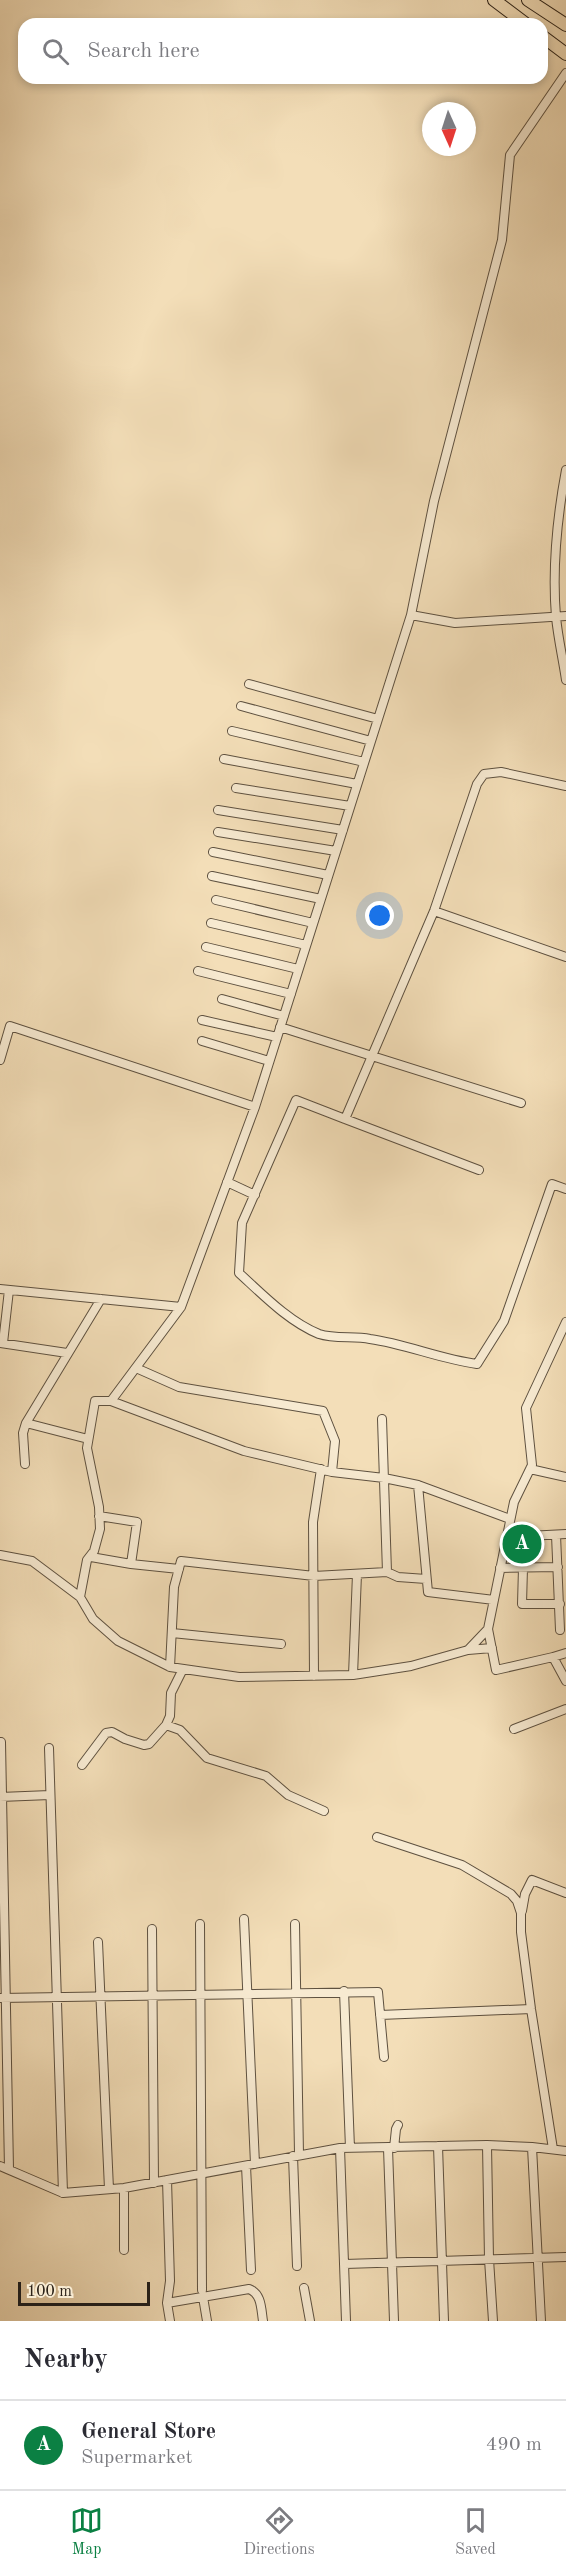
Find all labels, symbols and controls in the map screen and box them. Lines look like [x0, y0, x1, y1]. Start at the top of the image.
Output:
search box [18, 18, 548, 84]
icon: search [39, 35, 72, 68]
text: Search here [87, 40, 200, 62]
north arrow [422, 102, 476, 156]
your location [365, 901, 394, 930]
pin: A [502, 1522, 542, 1566]
scale bar [18, 2279, 150, 2306]
text: 100 m [27, 2284, 72, 2300]
text: Nearby [24, 2347, 108, 2373]
text: General Store [81, 2421, 216, 2443]
text: A [36, 2435, 51, 2455]
text: 490 m [486, 2435, 542, 2455]
text: Supermarket [81, 2448, 192, 2468]
tab: Map [70, 2504, 103, 2560]
tab: Directions [244, 2504, 315, 2560]
tab: Saved [455, 2504, 496, 2560]

